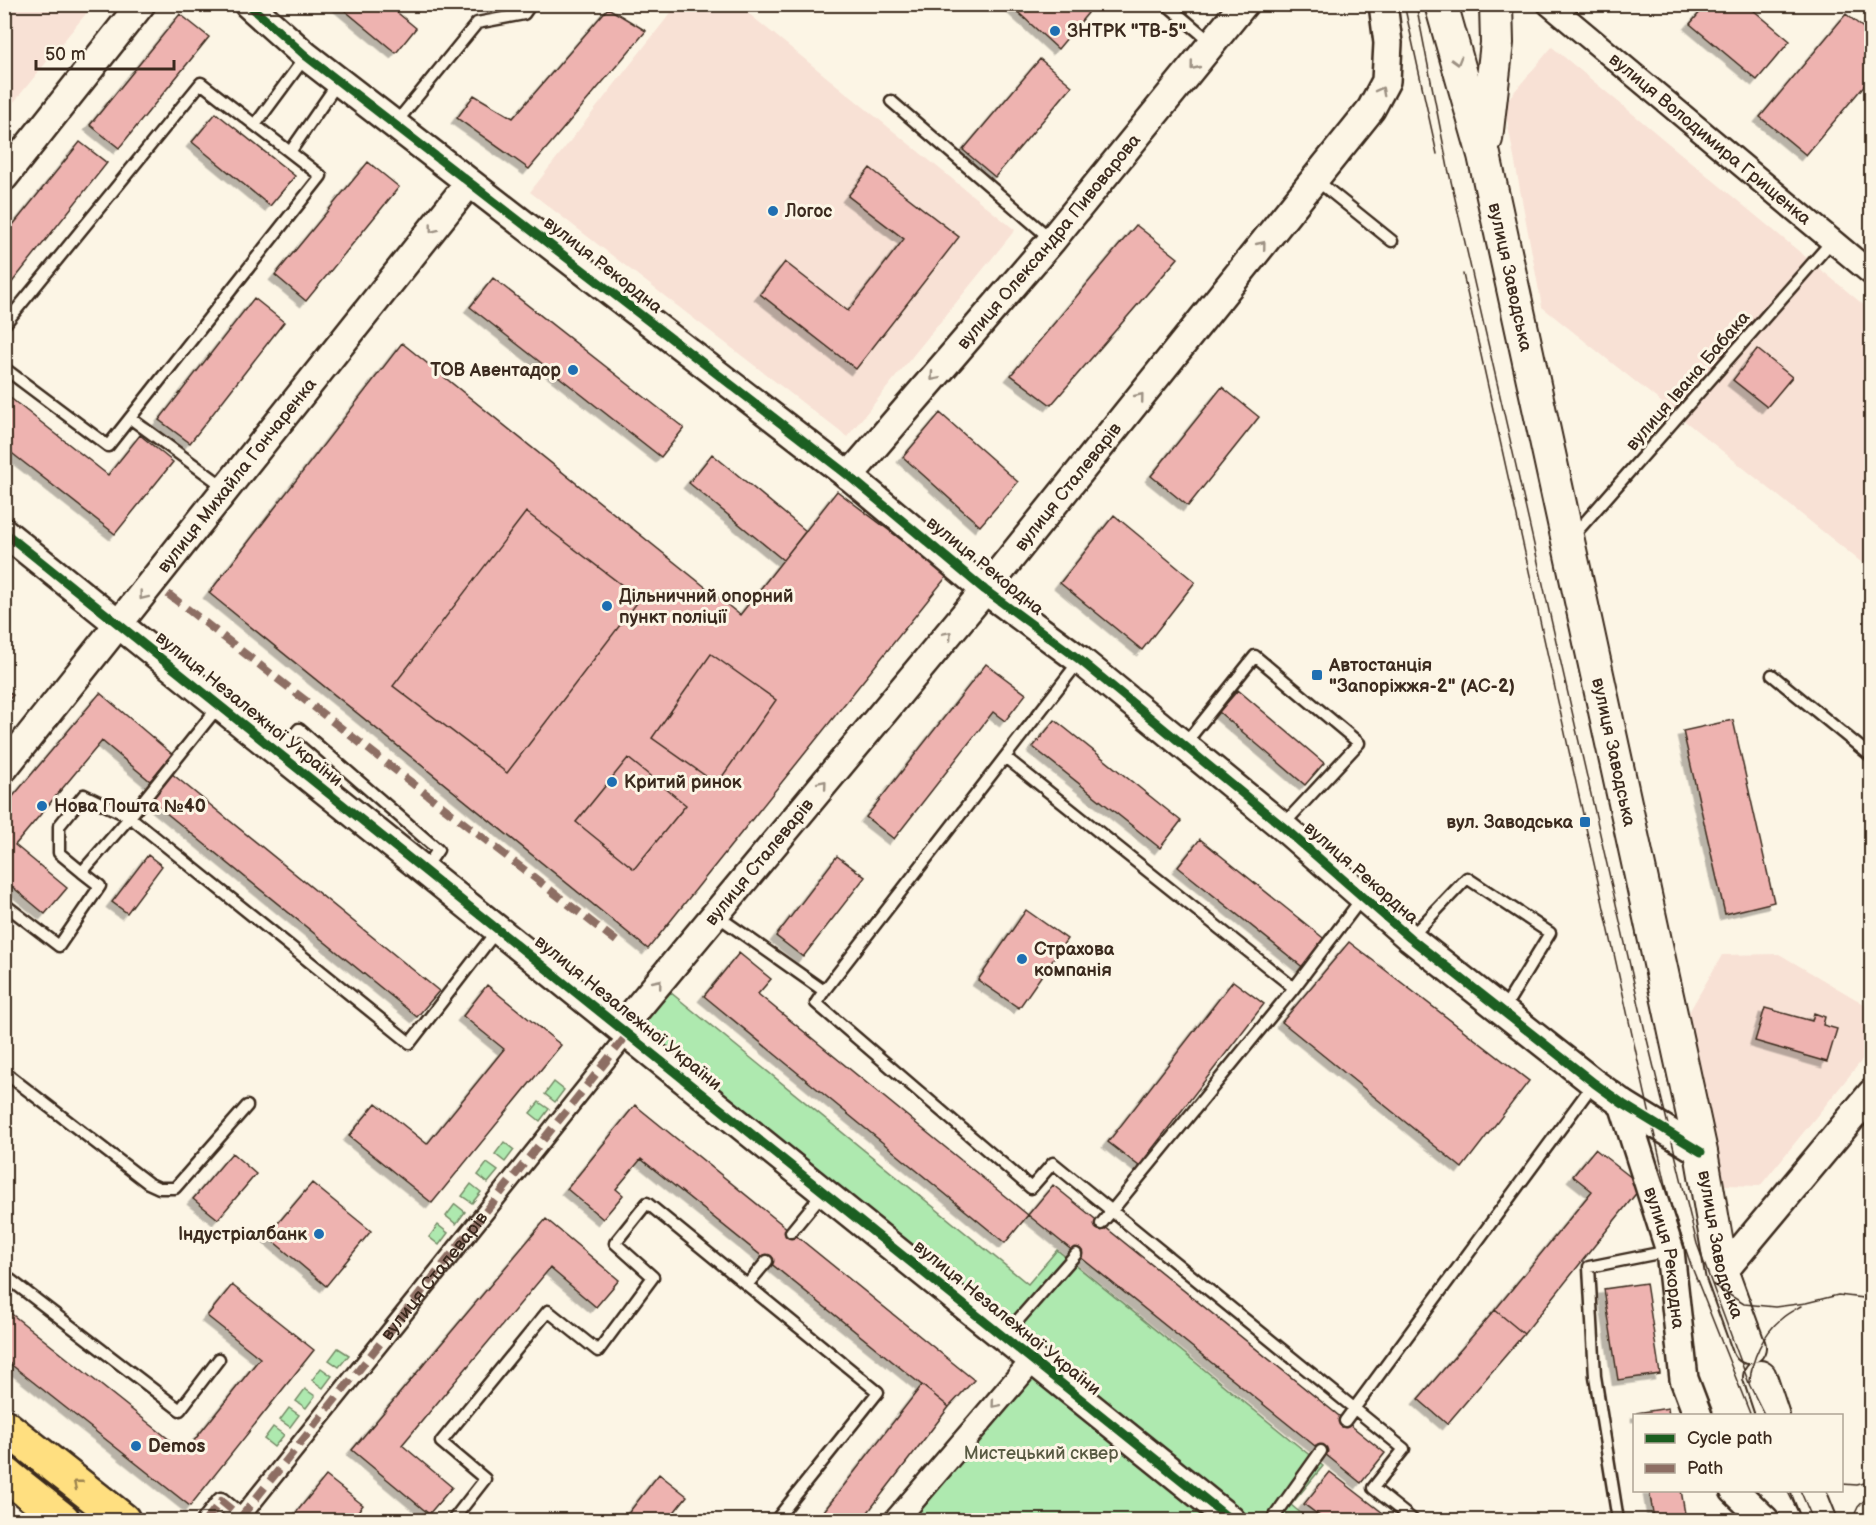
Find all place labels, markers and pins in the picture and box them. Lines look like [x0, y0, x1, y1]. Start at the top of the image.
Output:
place label: ЗНТРК "ТВ-5" [1067, 21, 1186, 42]
marker: ЗНТРК "ТВ-5" [1048, 24, 1062, 38]
place label: Логос [784, 201, 832, 222]
marker: Логос [766, 204, 780, 218]
place label: ТОВ Авентадор [430, 360, 561, 381]
marker: ТОВ Авентадор [566, 363, 580, 377]
place label: Дільничний опорний пункт поліції [619, 586, 793, 628]
marker: Дільничний опорний пункт поліції [600, 599, 614, 613]
place label: Автостанція "Запоріжжя-2" (АС-2) [1328, 655, 1515, 697]
marker: Автостанція "Запоріжжя-2" (АС-2) [1310, 668, 1324, 682]
place label: Критий ринок [624, 772, 742, 793]
marker: Критий ринок [605, 775, 619, 789]
place label: Нова Пошта №40 [54, 796, 206, 817]
marker: Нова Пошта №40 [35, 799, 49, 813]
place label: вул. Заводська [1446, 812, 1574, 833]
marker: вул. Заводська [1578, 815, 1592, 829]
place label: Страхова компанія [1034, 939, 1115, 981]
marker: Страхова компанія [1015, 952, 1029, 966]
place label: Індустріалбанк [178, 1224, 307, 1245]
marker: Індустріалбанк [312, 1227, 326, 1241]
place label: Demos [148, 1436, 205, 1457]
marker: Demos [129, 1439, 143, 1453]

